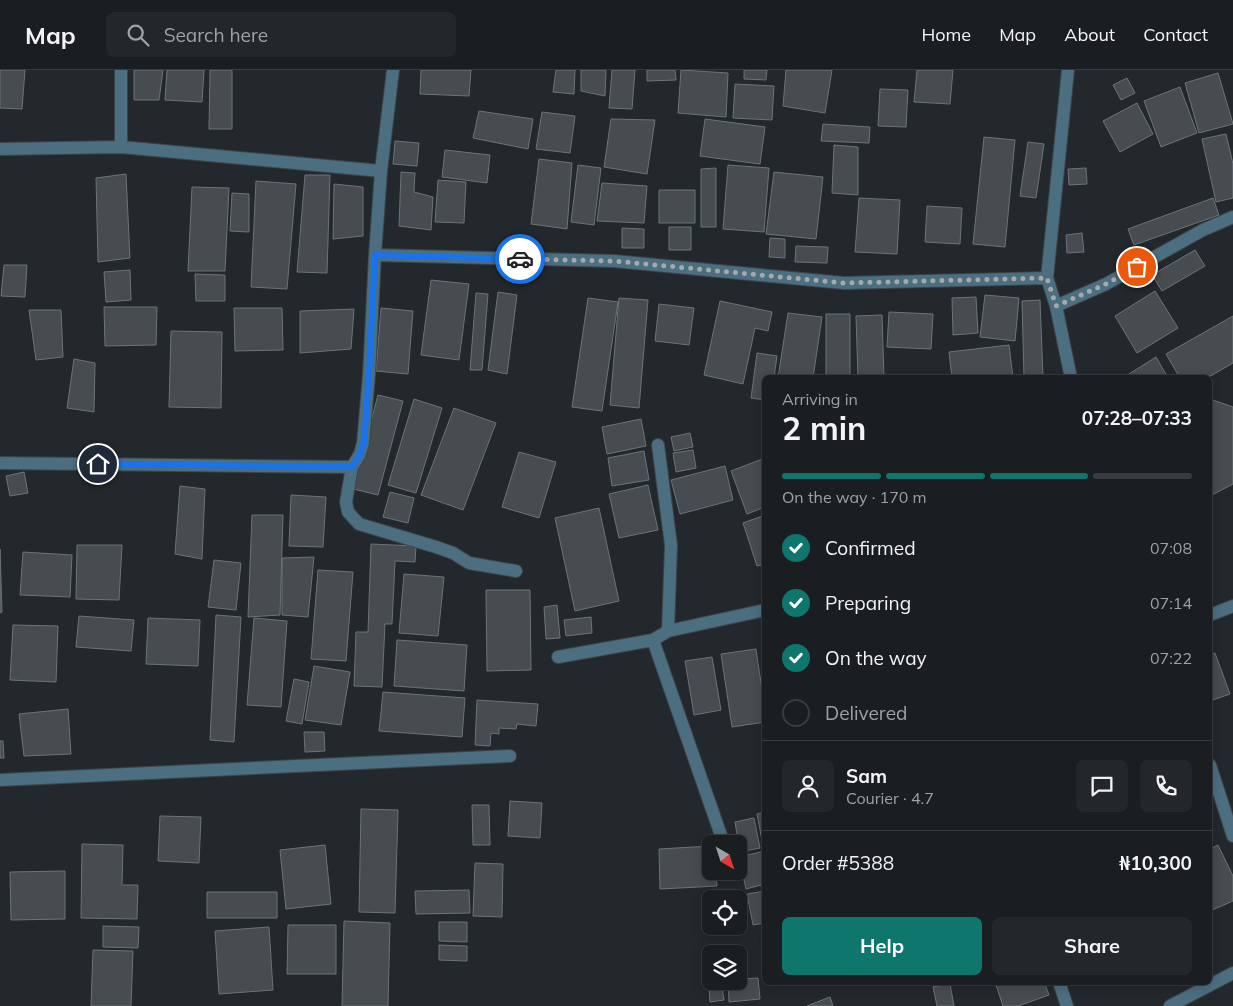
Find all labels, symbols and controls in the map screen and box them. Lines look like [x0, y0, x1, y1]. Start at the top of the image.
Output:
search box [106, 12, 456, 57]
text: Map [25, 20, 76, 50]
icon: search [124, 21, 152, 49]
text: Search here [164, 23, 268, 47]
text: Home [921, 23, 971, 46]
text: Map [999, 23, 1036, 46]
text: About [1064, 23, 1115, 46]
text: Contact [1143, 23, 1208, 46]
courier [495, 234, 545, 284]
icon: car [506, 245, 534, 273]
pin [1116, 246, 1158, 288]
icon: bag [1123, 253, 1151, 281]
text: Arriving in [782, 389, 858, 409]
text: 07:28–07:33 [1082, 406, 1192, 430]
text: 2 min [782, 408, 866, 448]
pin [77, 443, 119, 485]
icon: home [84, 450, 112, 478]
text: On the way · 170 m [782, 487, 927, 507]
icon: check [782, 534, 810, 562]
text: Confirmed [825, 536, 916, 560]
text: 07:08 [1150, 538, 1192, 558]
icon: check [782, 589, 810, 617]
text: Preparing [825, 591, 911, 615]
text: 07:14 [1150, 593, 1192, 613]
icon: check [782, 644, 810, 672]
text: On the way [825, 646, 927, 670]
text: 07:22 [1150, 648, 1192, 668]
text: Delivered [825, 701, 907, 725]
button: person [782, 760, 834, 812]
button: chat [1076, 760, 1128, 812]
button: phone [1140, 760, 1192, 812]
text: Sam [846, 764, 887, 788]
text: Courier · 4.7 [846, 788, 934, 808]
north arrow [702, 835, 748, 880]
map controls [702, 835, 747, 990]
text: Order #5388 [782, 851, 894, 875]
text: ₦10,300 [1119, 851, 1192, 875]
button: locate [702, 890, 747, 935]
button: Help [782, 917, 982, 975]
button: Share [992, 917, 1192, 975]
button: layers [702, 945, 747, 990]

